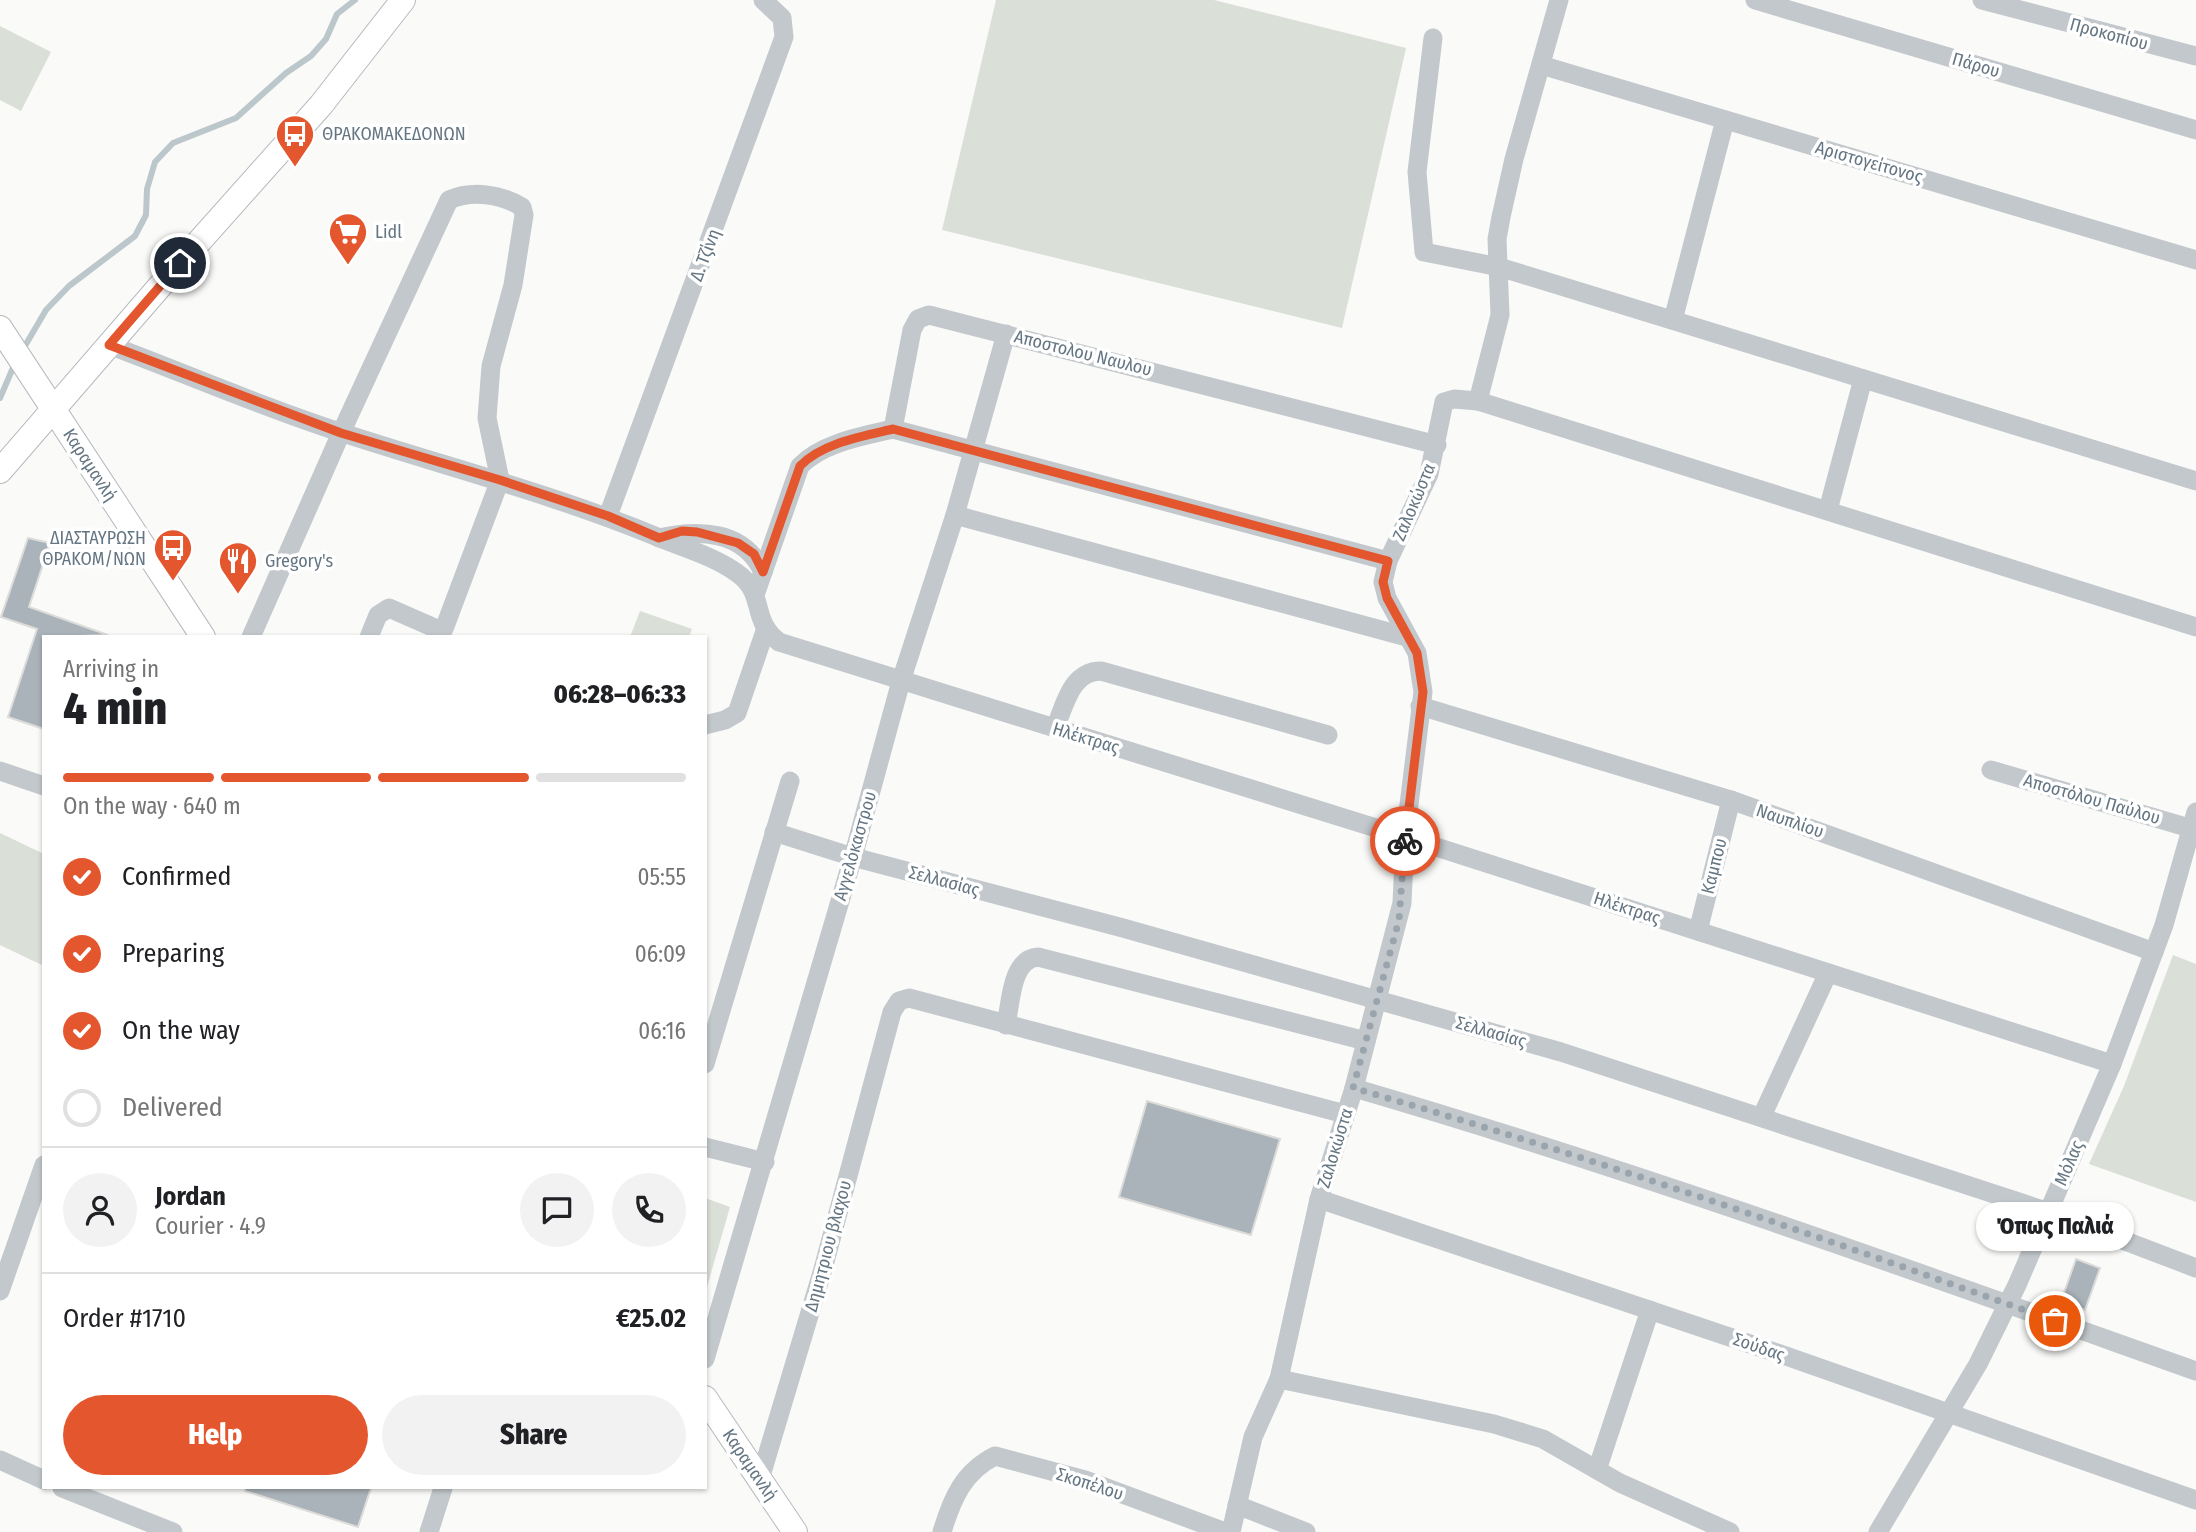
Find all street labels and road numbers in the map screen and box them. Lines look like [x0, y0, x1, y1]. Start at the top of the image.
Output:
street label: Προκοπίου [2067, 13, 2151, 55]
street label: Πάρου [1950, 48, 2002, 82]
street label: Αριστογείτονος [1813, 136, 1926, 188]
street label: Δ. Τζίνη [685, 226, 725, 284]
street label: Αποστολου Ναυλου [1012, 325, 1154, 381]
street label: Καραμανλή [58, 424, 122, 506]
street label: Ζαλοκώστα [1388, 460, 1440, 544]
street label: Ηλέκτρας [1050, 717, 1122, 759]
street label: Αποστόλου Παύλου [2021, 769, 2163, 829]
street label: Αγγελόκαστρου [829, 789, 881, 903]
street label: Ναυπλίου [1753, 799, 1827, 843]
street label: Καμπου [1696, 836, 1732, 896]
street label: Σελλασίας [906, 861, 982, 901]
street label: Ηλέκτρας [1591, 887, 1663, 929]
street label: Σελλασίας [1453, 1011, 1529, 1053]
street label: Ζαλοκώστα [1312, 1105, 1358, 1191]
street label: Μόλας [2050, 1137, 2088, 1189]
street label: Δημητριου βλαχου [800, 1178, 856, 1314]
street label: Σούδας [1730, 1328, 1788, 1366]
street label: Καραμανλή [718, 1425, 782, 1505]
street label: Σκοπέλου [1054, 1463, 1126, 1505]

